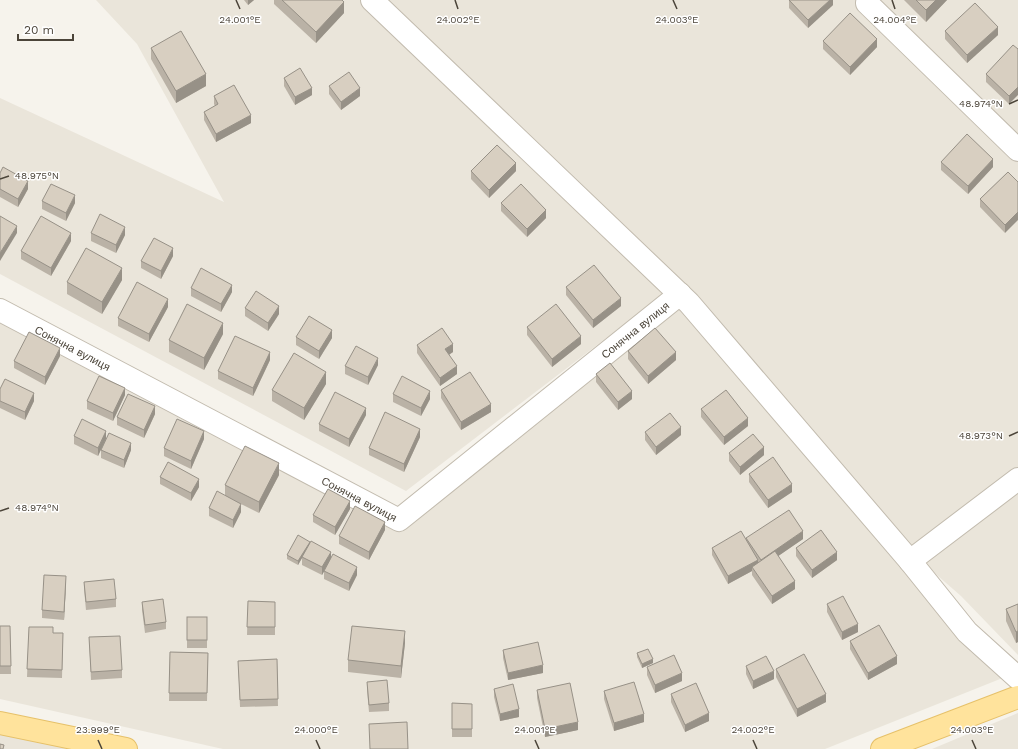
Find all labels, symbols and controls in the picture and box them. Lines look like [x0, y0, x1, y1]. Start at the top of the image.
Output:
text: 24.001°E [219, 14, 261, 25]
text: 24.002°E [436, 14, 480, 25]
text: 24.003°E [656, 14, 699, 25]
text: 24.004°E [873, 14, 917, 25]
scale bar [18, 16, 73, 42]
text: 20 m [24, 23, 54, 37]
text: 48.974°N [959, 98, 1003, 109]
text: 48.975°N [15, 170, 59, 181]
street label: Сонячна вулиця [599, 299, 672, 362]
street label: Сонячна вулиця [32, 323, 112, 374]
text: 48.973°N [959, 430, 1003, 441]
street label: Сонячна вулиця [319, 474, 399, 525]
text: 48.974°N [15, 502, 59, 513]
text: 23.999°E [76, 724, 120, 735]
text: 24.000°E [294, 724, 338, 735]
text: 24.001°E [514, 724, 556, 735]
text: 24.002°E [731, 724, 775, 735]
text: 24.003°E [951, 724, 994, 735]

